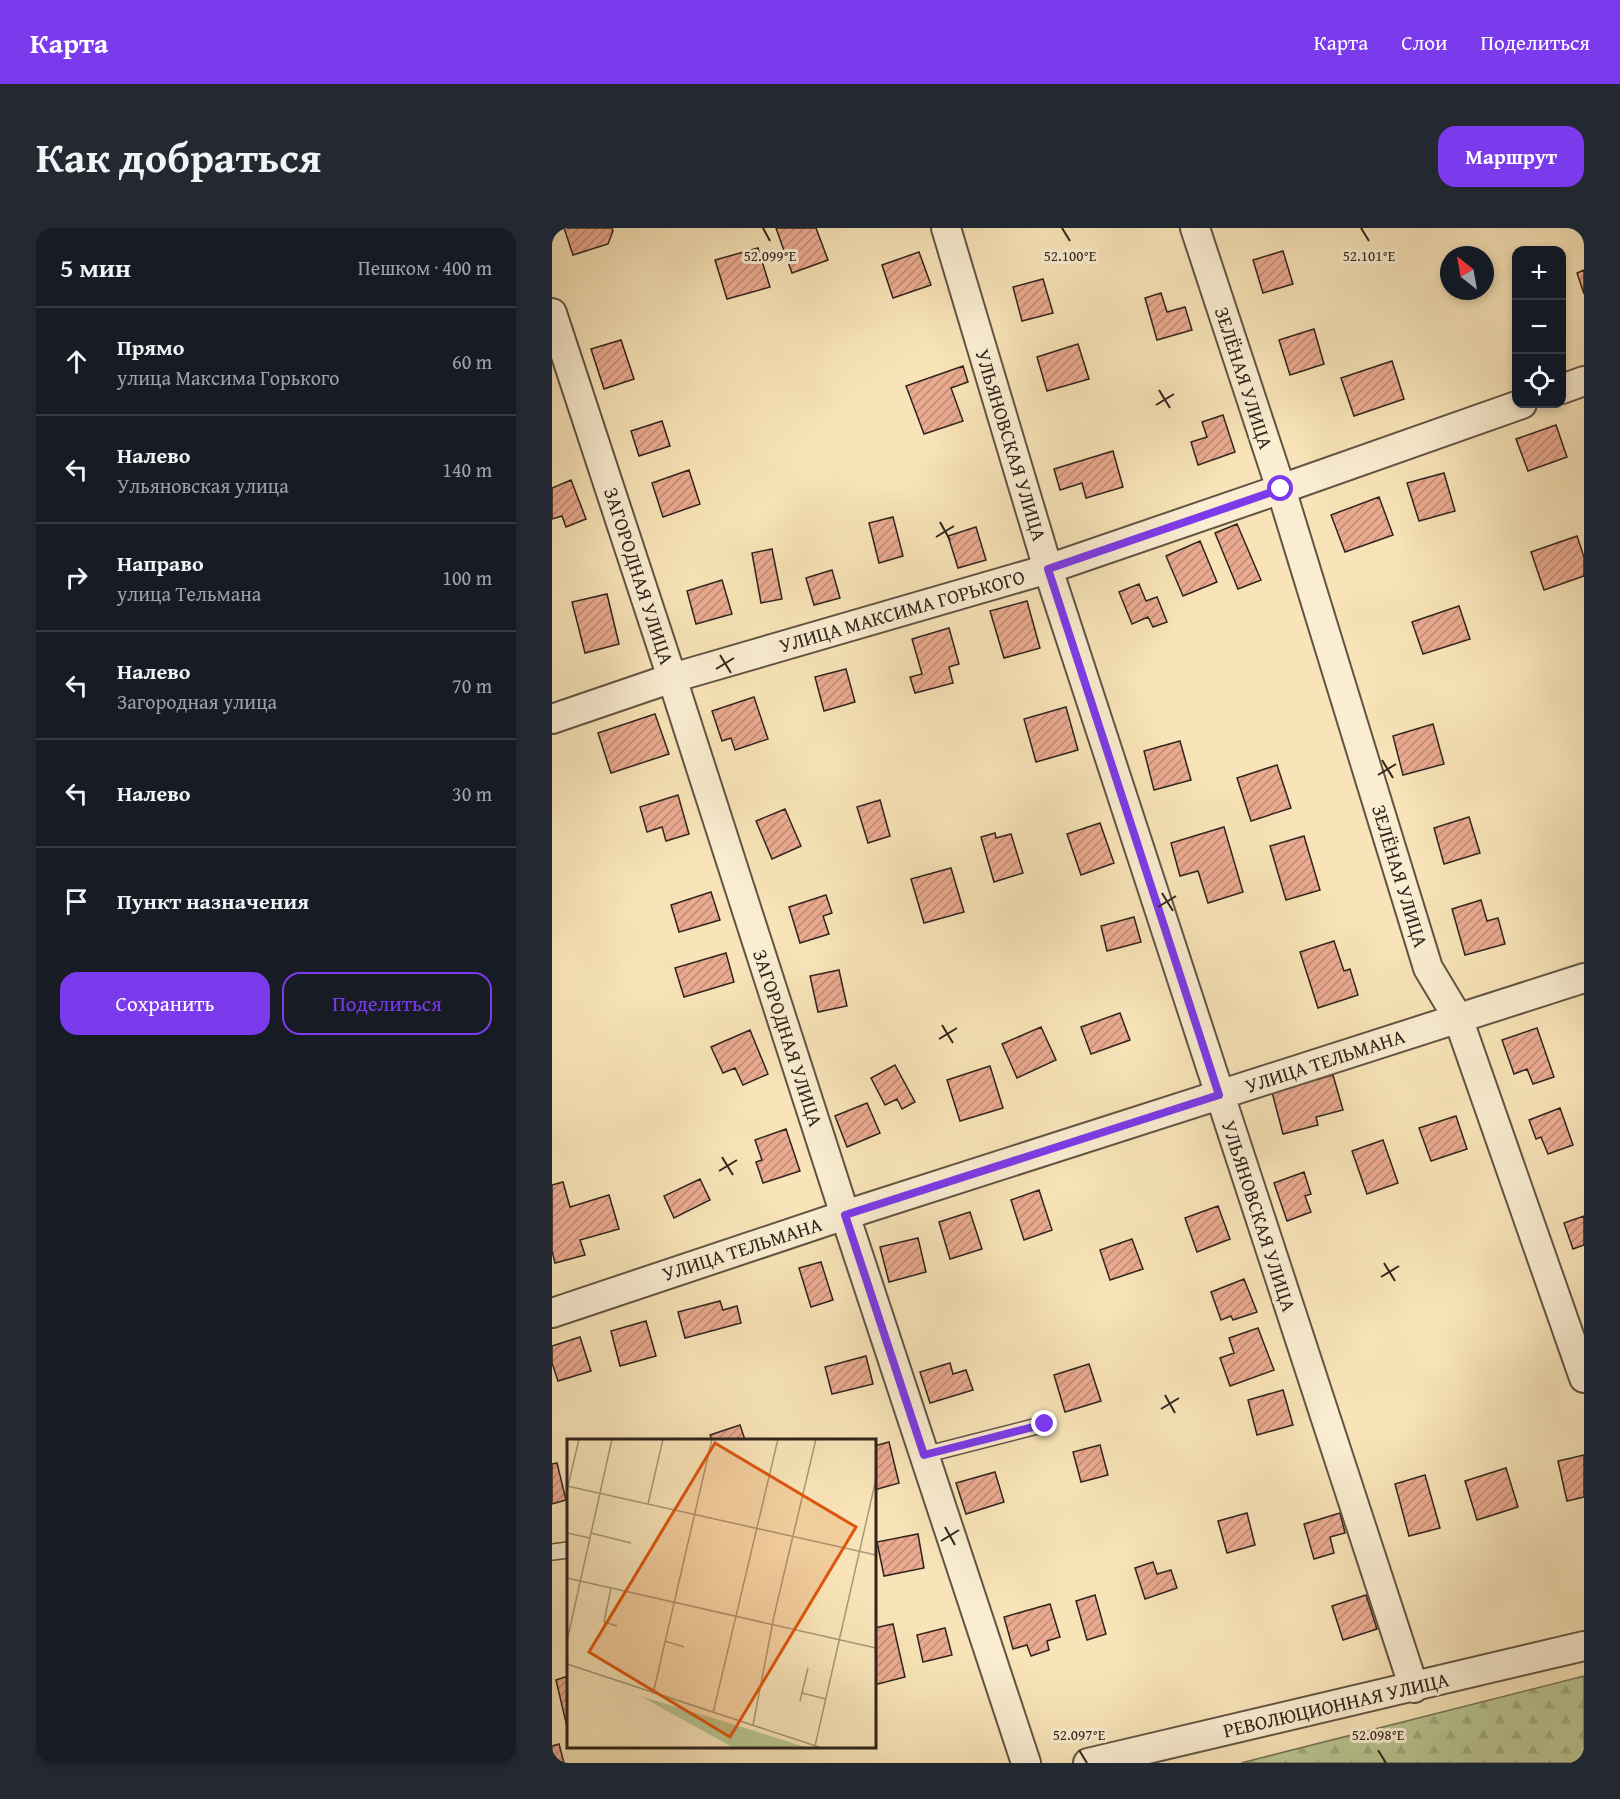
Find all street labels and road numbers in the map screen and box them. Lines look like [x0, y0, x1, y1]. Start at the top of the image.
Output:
street label: ЗЕЛЁНАЯ УЛИЦА [1208, 303, 1281, 453]
street label: УЛЬЯНОВСКАЯ УЛИЦА [968, 345, 1054, 544]
street label: ЗАГОРОДНАЯ УЛИЦА [597, 483, 682, 668]
street label: УЛИЦА МАКСИМА ГОРЬКОГО [776, 562, 1028, 660]
street label: ЗЕЛЁНАЯ УЛИЦА [1365, 801, 1436, 951]
street label: ЗАГОРОДНАЯ УЛИЦА [746, 945, 831, 1130]
street label: УЛИЦА ТЕЛЬМАНА [1241, 1021, 1408, 1100]
street label: УЛЬЯНОВСКАЯ УЛИЦА [1215, 1117, 1304, 1315]
street label: УЛИЦА ТЕЛЬМАНА [658, 1209, 825, 1288]
street label: РЕВОЛЮЦИОННАЯ УЛИЦА [1220, 1664, 1452, 1745]

